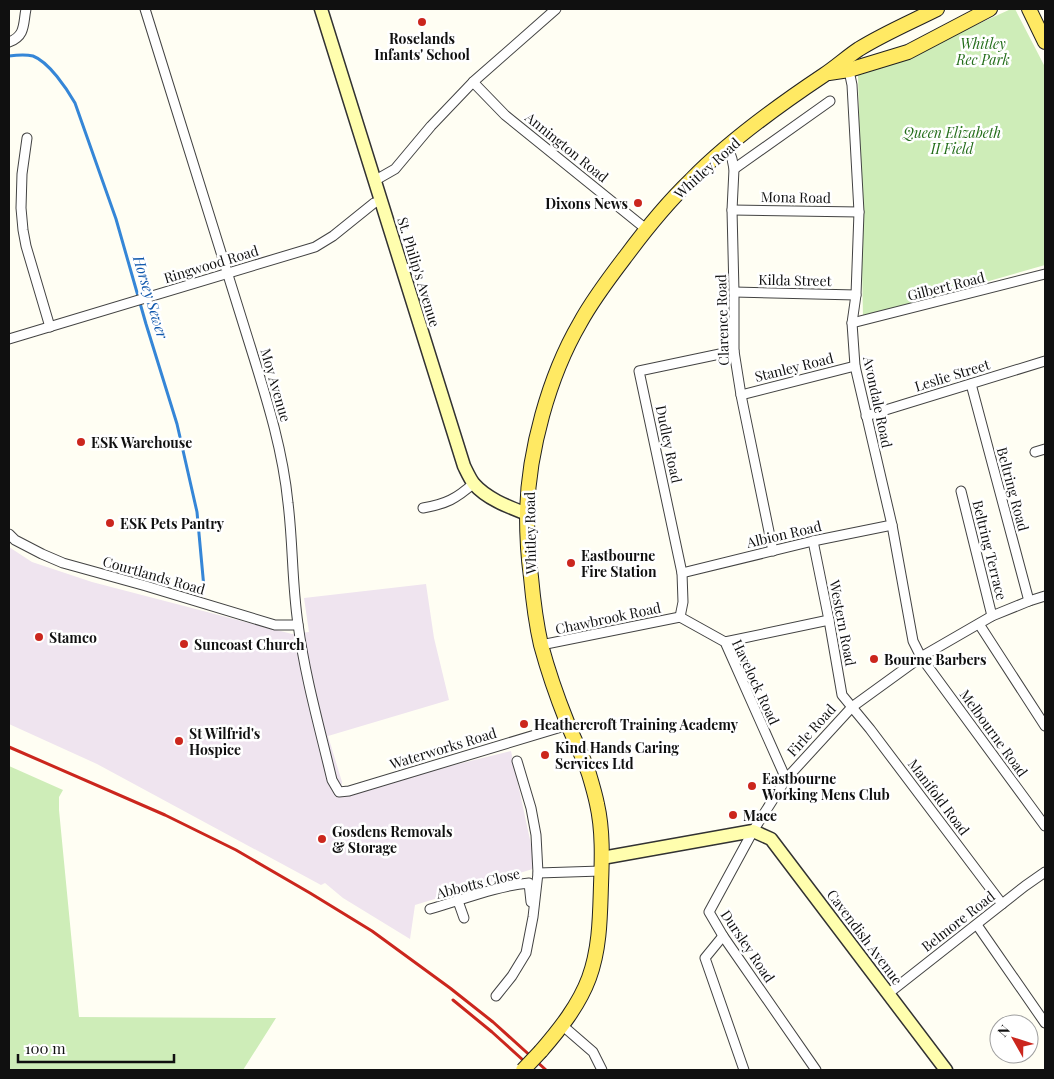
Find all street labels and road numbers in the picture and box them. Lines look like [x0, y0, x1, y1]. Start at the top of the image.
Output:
street label: Annington Road [521, 107, 612, 186]
street label: Whitley Road [669, 133, 744, 203]
street label: Mona Road [761, 187, 831, 207]
street label: St. Philip's Avenue [393, 215, 445, 329]
street label: Ringwood Road [161, 241, 261, 287]
street label: Gilbert Road [905, 267, 987, 305]
street label: Kilda Street [758, 270, 833, 290]
street label: Clarence Road [711, 274, 733, 366]
street label: Moy Avenue [256, 346, 296, 424]
street label: Stanley Road [753, 348, 835, 386]
street label: Avondale Road [859, 354, 897, 449]
street label: Leslie Street [912, 354, 993, 395]
street label: Dudley Road [651, 403, 687, 485]
street label: Beltring Road [993, 445, 1033, 533]
street label: Whitley Road [520, 491, 540, 576]
street label: Beltring Terrace [968, 498, 1012, 602]
street label: Albion Road [744, 516, 823, 552]
street label: Courtlands Road [101, 551, 207, 599]
street label: Western Road [825, 577, 861, 668]
street label: Chawbrook Road [553, 598, 663, 638]
street label: Havelock Road [728, 636, 784, 728]
street label: Melbourne Road [956, 685, 1032, 781]
street label: Firle Road [782, 700, 840, 760]
street label: Waterworks Road [386, 723, 499, 774]
street label: Manifold Road [904, 755, 974, 839]
street label: Abbotts Close [433, 863, 522, 903]
street label: Cavendish Avenue [823, 886, 907, 988]
street label: Belmore Road [917, 886, 999, 956]
street label: Dursley Road [717, 906, 779, 986]

